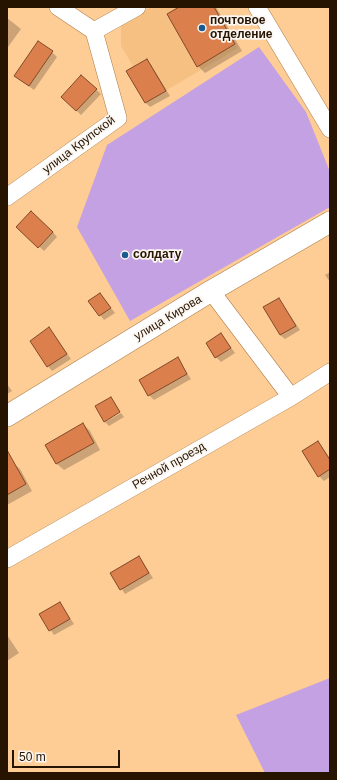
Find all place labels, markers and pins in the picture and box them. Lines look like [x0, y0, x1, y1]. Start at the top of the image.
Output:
place label: почтовое отделение [210, 14, 272, 42]
marker: почтовое отделение [197, 23, 207, 33]
place label: солдату [133, 248, 181, 262]
marker: солдату [120, 250, 130, 260]

